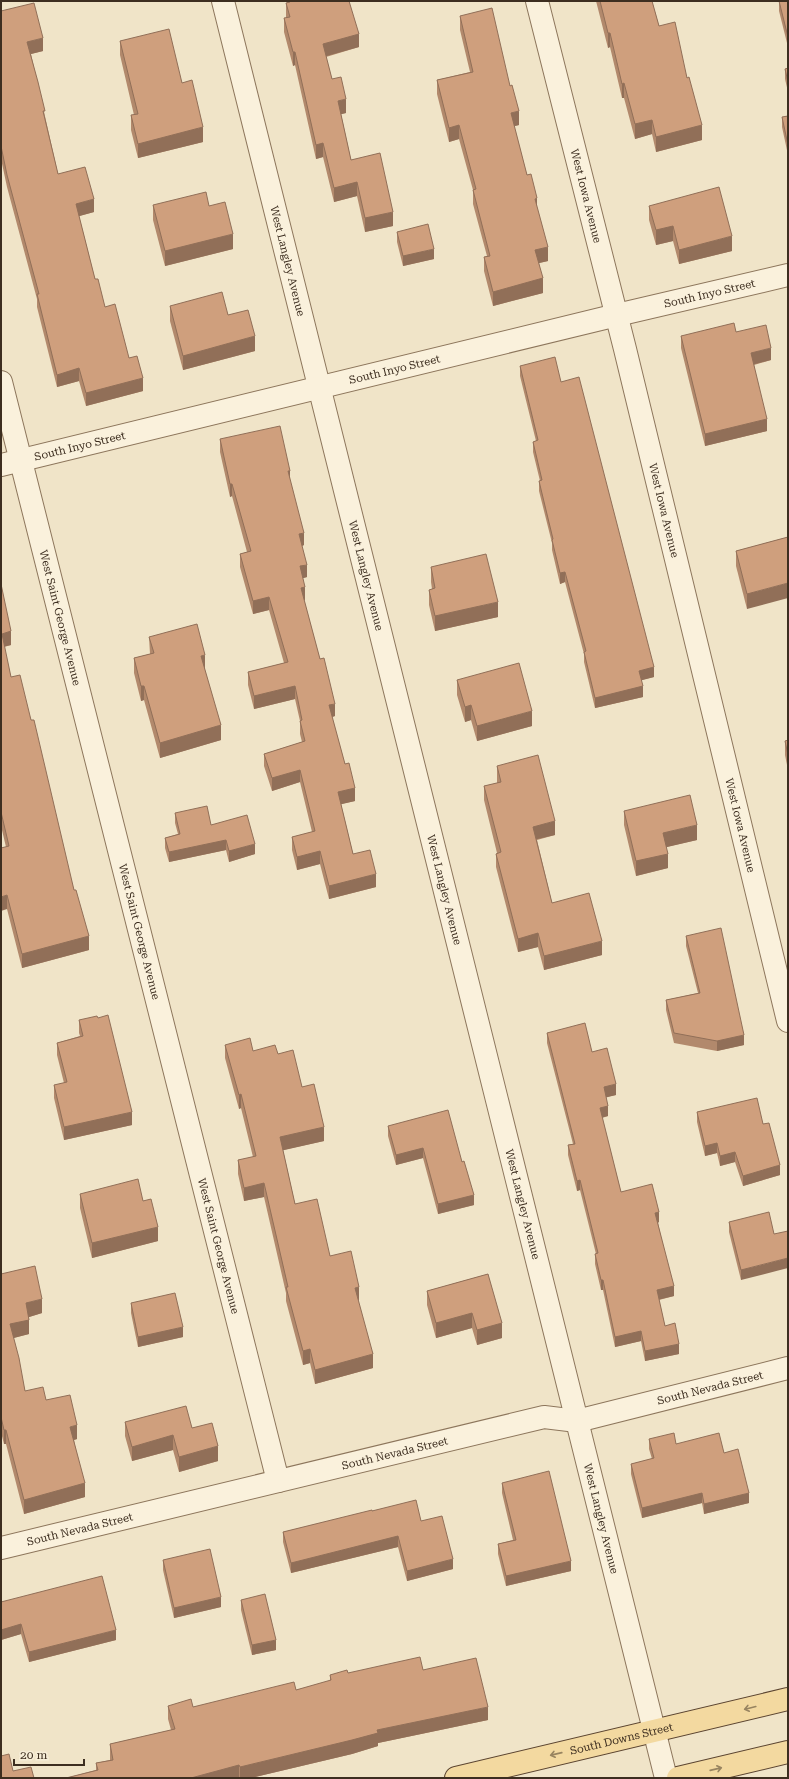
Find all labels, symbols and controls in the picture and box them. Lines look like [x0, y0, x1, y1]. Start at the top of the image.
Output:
street label: West Iowa Avenue [568, 147, 604, 244]
street label: West Langley Avenue [268, 205, 308, 318]
street label: South Inyo Street [663, 276, 756, 310]
street label: South Inyo Street [348, 352, 441, 387]
street label: South Inyo Street [33, 428, 127, 463]
street label: West Iowa Avenue [646, 462, 682, 559]
street label: West Langley Avenue [346, 519, 386, 632]
street label: West Saint George Avenue [37, 548, 84, 687]
street label: West Iowa Avenue [723, 777, 758, 874]
street label: West Langley Avenue [425, 833, 465, 946]
street label: West Saint George Avenue [116, 863, 163, 1001]
street label: West Langley Avenue [503, 1148, 543, 1261]
street label: West Saint George Avenue [195, 1177, 242, 1315]
street label: South Nevada Street [656, 1368, 764, 1407]
street label: South Nevada Street [340, 1434, 449, 1472]
street label: West Langley Avenue [581, 1462, 621, 1575]
street label: South Nevada Street [25, 1510, 134, 1548]
one-way arrow [744, 1705, 757, 1712]
street label: South Downs Street [568, 1720, 674, 1757]
scale bar [14, 1741, 84, 1767]
text: 20 m [20, 1748, 47, 1762]
one-way arrow [549, 1751, 562, 1759]
one-way arrow [710, 1765, 723, 1772]

